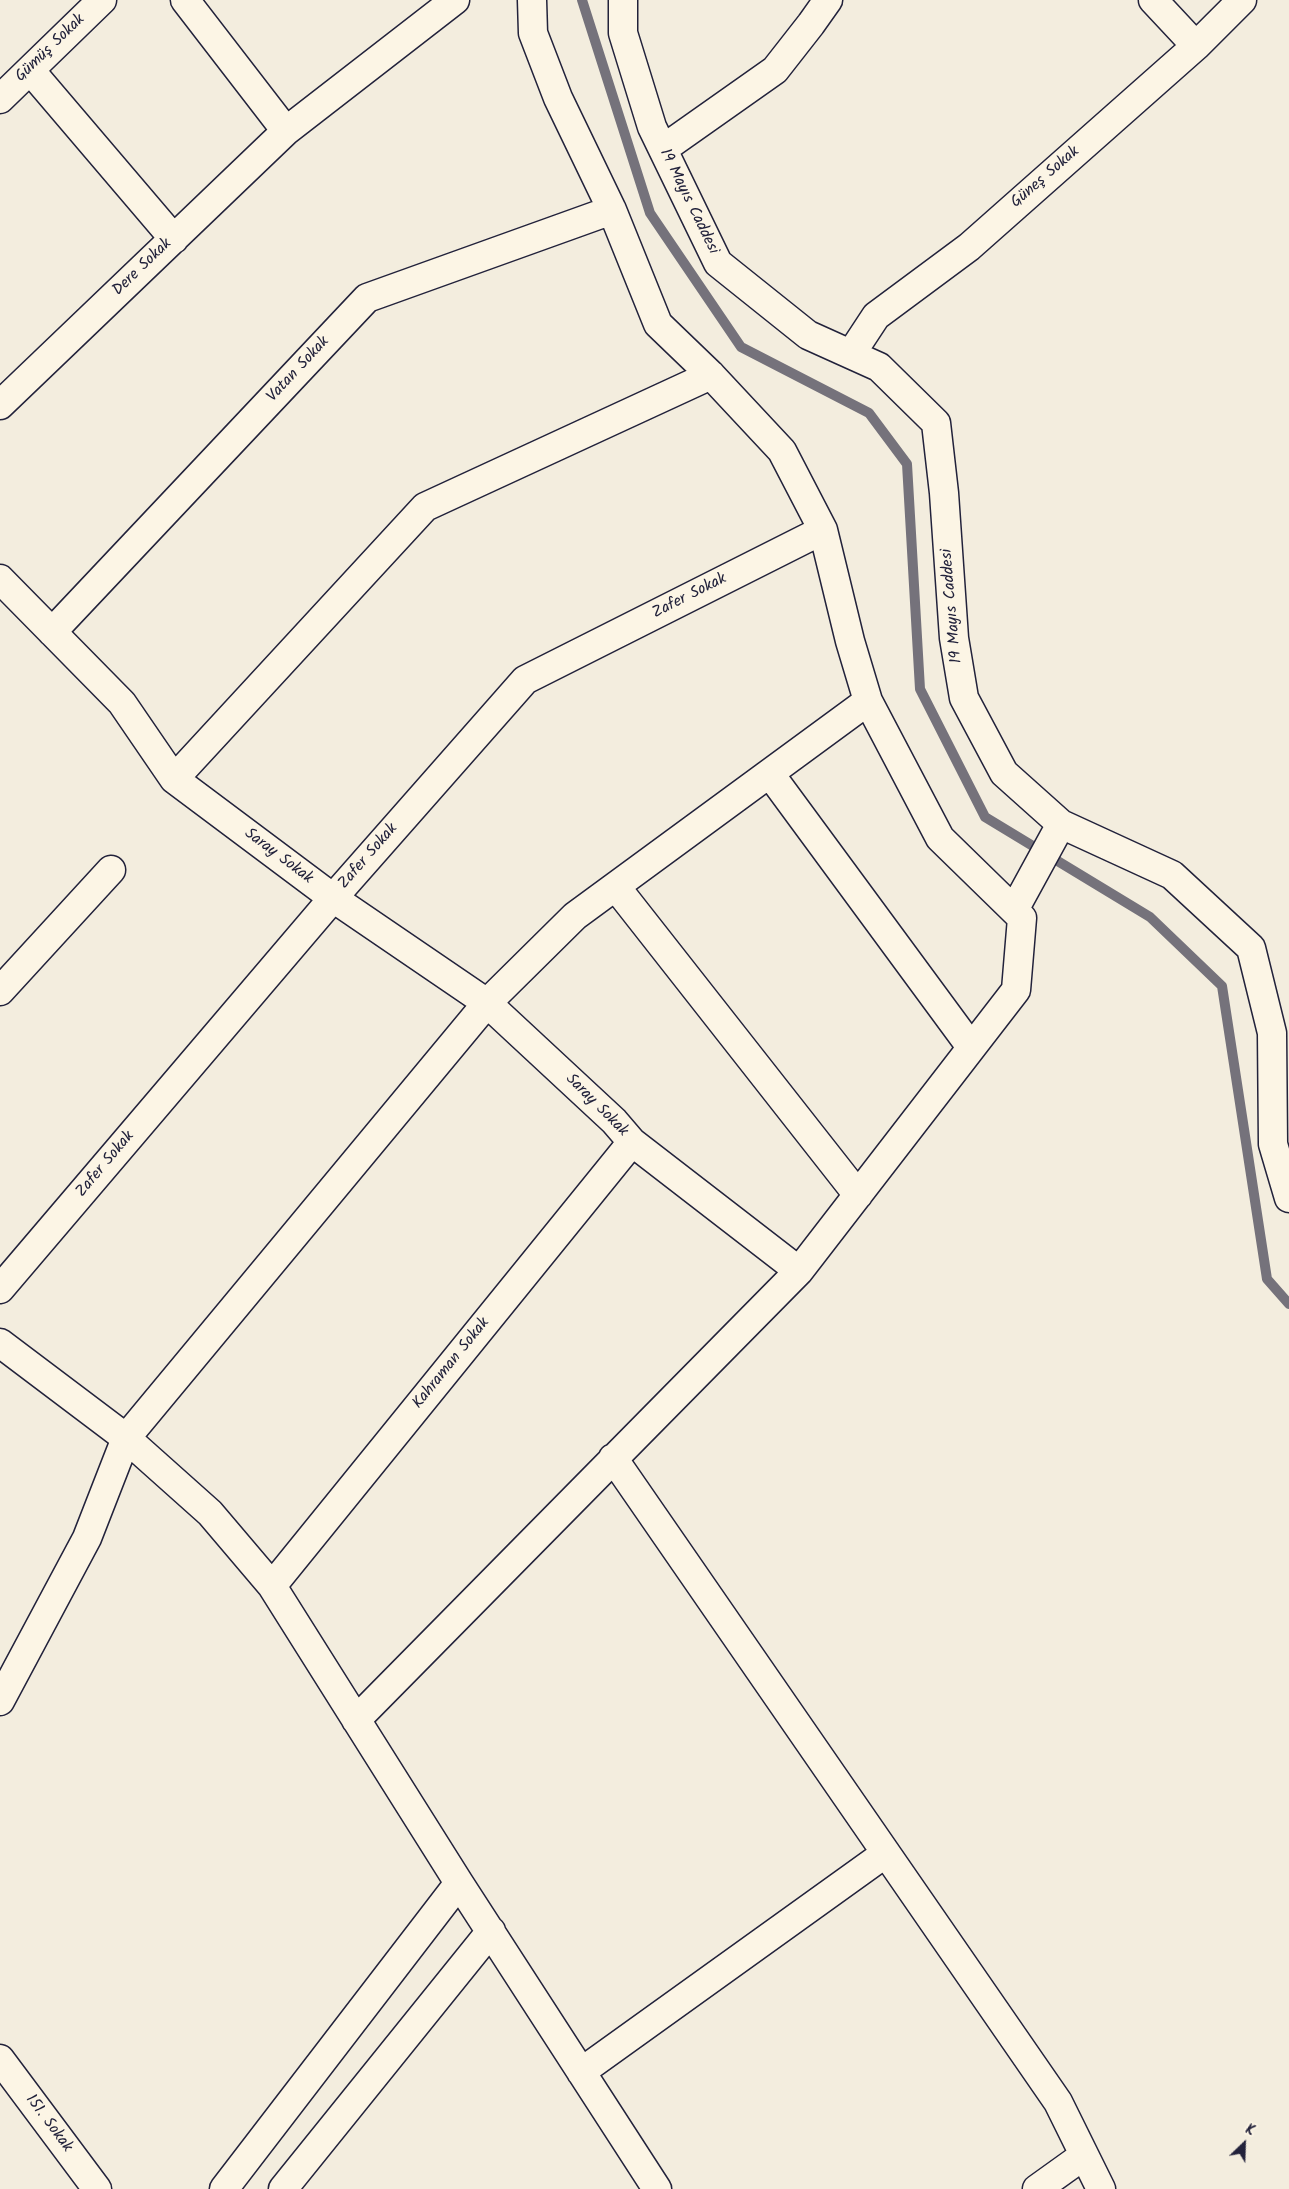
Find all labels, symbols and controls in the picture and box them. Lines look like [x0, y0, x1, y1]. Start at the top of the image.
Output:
street label: Gümüş Sokak [12, 11, 90, 87]
street label: Güneş Sokak [1008, 143, 1084, 213]
street label: 19 Mayıs Caddesi [654, 146, 722, 258]
street label: Dere Sokak [109, 235, 177, 301]
street label: Vatan Sokak [264, 333, 334, 407]
street label: 19 Mayıs Caddesi [938, 548, 968, 664]
street label: Zafer Sokak [650, 570, 730, 624]
street label: Zafer Sokak [335, 820, 403, 894]
street label: Saray Sokak [240, 825, 316, 889]
street label: Saray Sokak [561, 1071, 631, 1141]
street label: Zafer Sokak [73, 1128, 139, 1202]
street label: Kahraman Sokak [409, 1315, 495, 1413]
street label: 151. Sokak [20, 2091, 76, 2157]
north arrow [1219, 2119, 1269, 2169]
text: K [1242, 2119, 1258, 2142]

